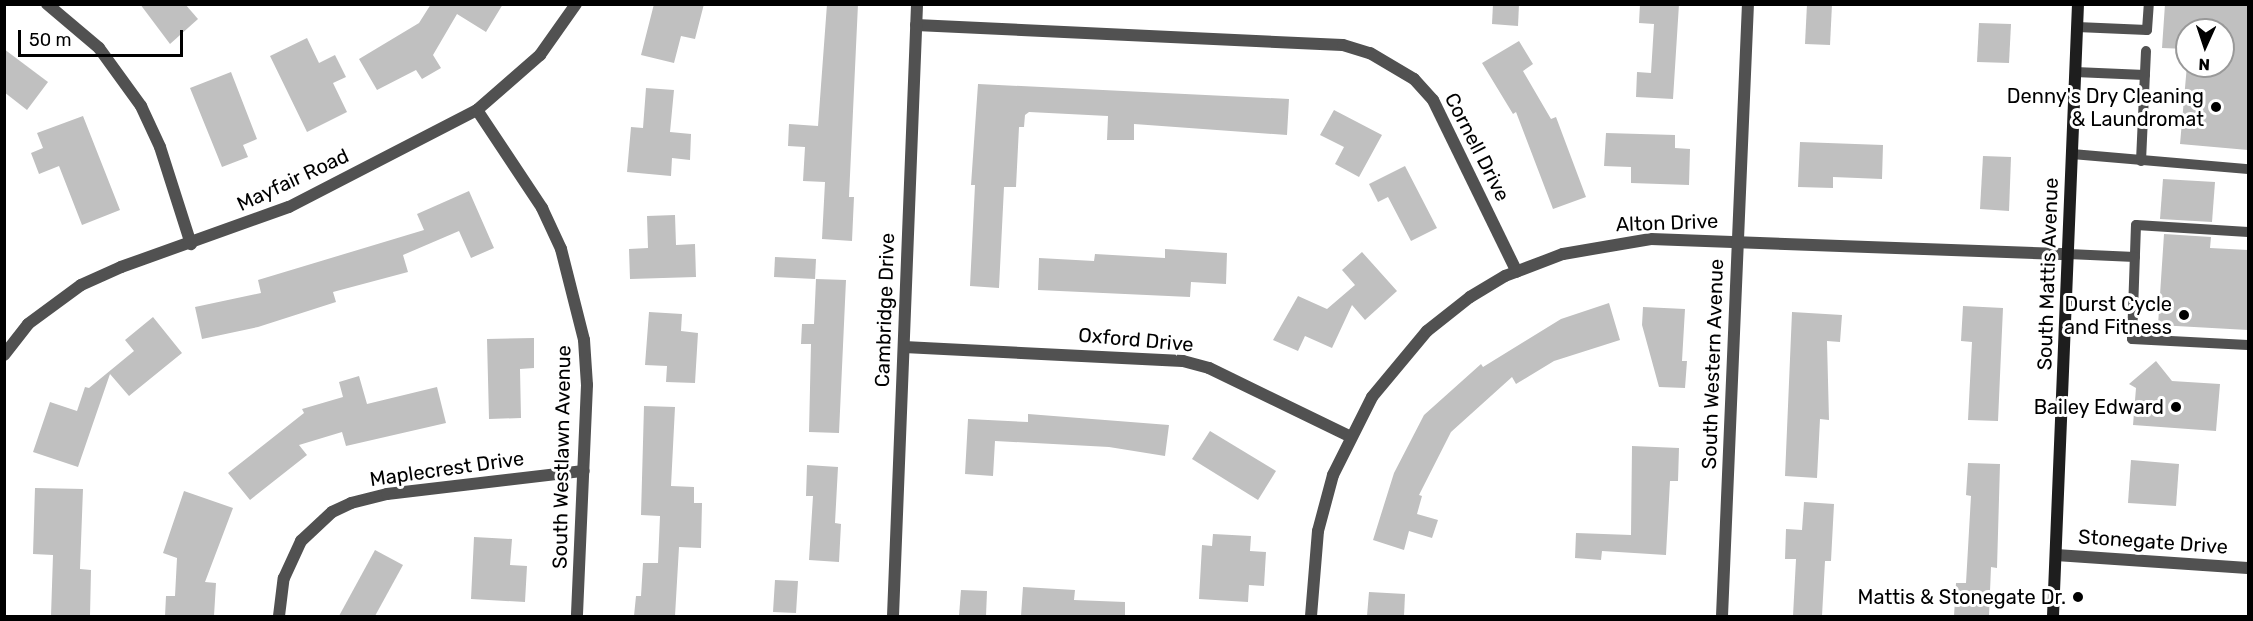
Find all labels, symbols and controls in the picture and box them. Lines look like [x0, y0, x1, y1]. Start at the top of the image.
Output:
scale bar [21, 18, 186, 56]
north arrow [2175, 18, 2235, 78]
text: 50 m [29, 29, 72, 51]
text: N [2198, 55, 2210, 74]
place label: Denny's Dry Cleaning & Laundromat [2006, 84, 2204, 131]
street label: Cornell Drive [1439, 89, 1515, 205]
marker: Denny's Dry Cleaning & Laundromat [2209, 100, 2223, 114]
street label: Mayfair Road [233, 144, 353, 216]
street label: South Mattis Avenue [2033, 177, 2063, 371]
street label: Alton Drive [1615, 209, 1719, 237]
street label: Cambridge Drive [870, 232, 900, 388]
street label: South Western Avenue [1697, 258, 1729, 470]
place label: Durst Cycle and Fitness [2064, 292, 2172, 339]
marker: Durst Cycle and Fitness [2177, 308, 2191, 322]
street label: Oxford Drive [1077, 323, 1195, 357]
street label: South Westlawn Avenue [548, 344, 576, 570]
place label: Bailey Edward [2033, 395, 2164, 419]
marker: Bailey Edward [2169, 400, 2183, 414]
street label: Maplecrest Drive [368, 446, 526, 492]
street label: Stonegate Drive [2077, 525, 2229, 559]
place label: Mattis & Stonegate Dr. [1858, 585, 2066, 609]
marker: Mattis & Stonegate Dr. [2071, 590, 2085, 604]

